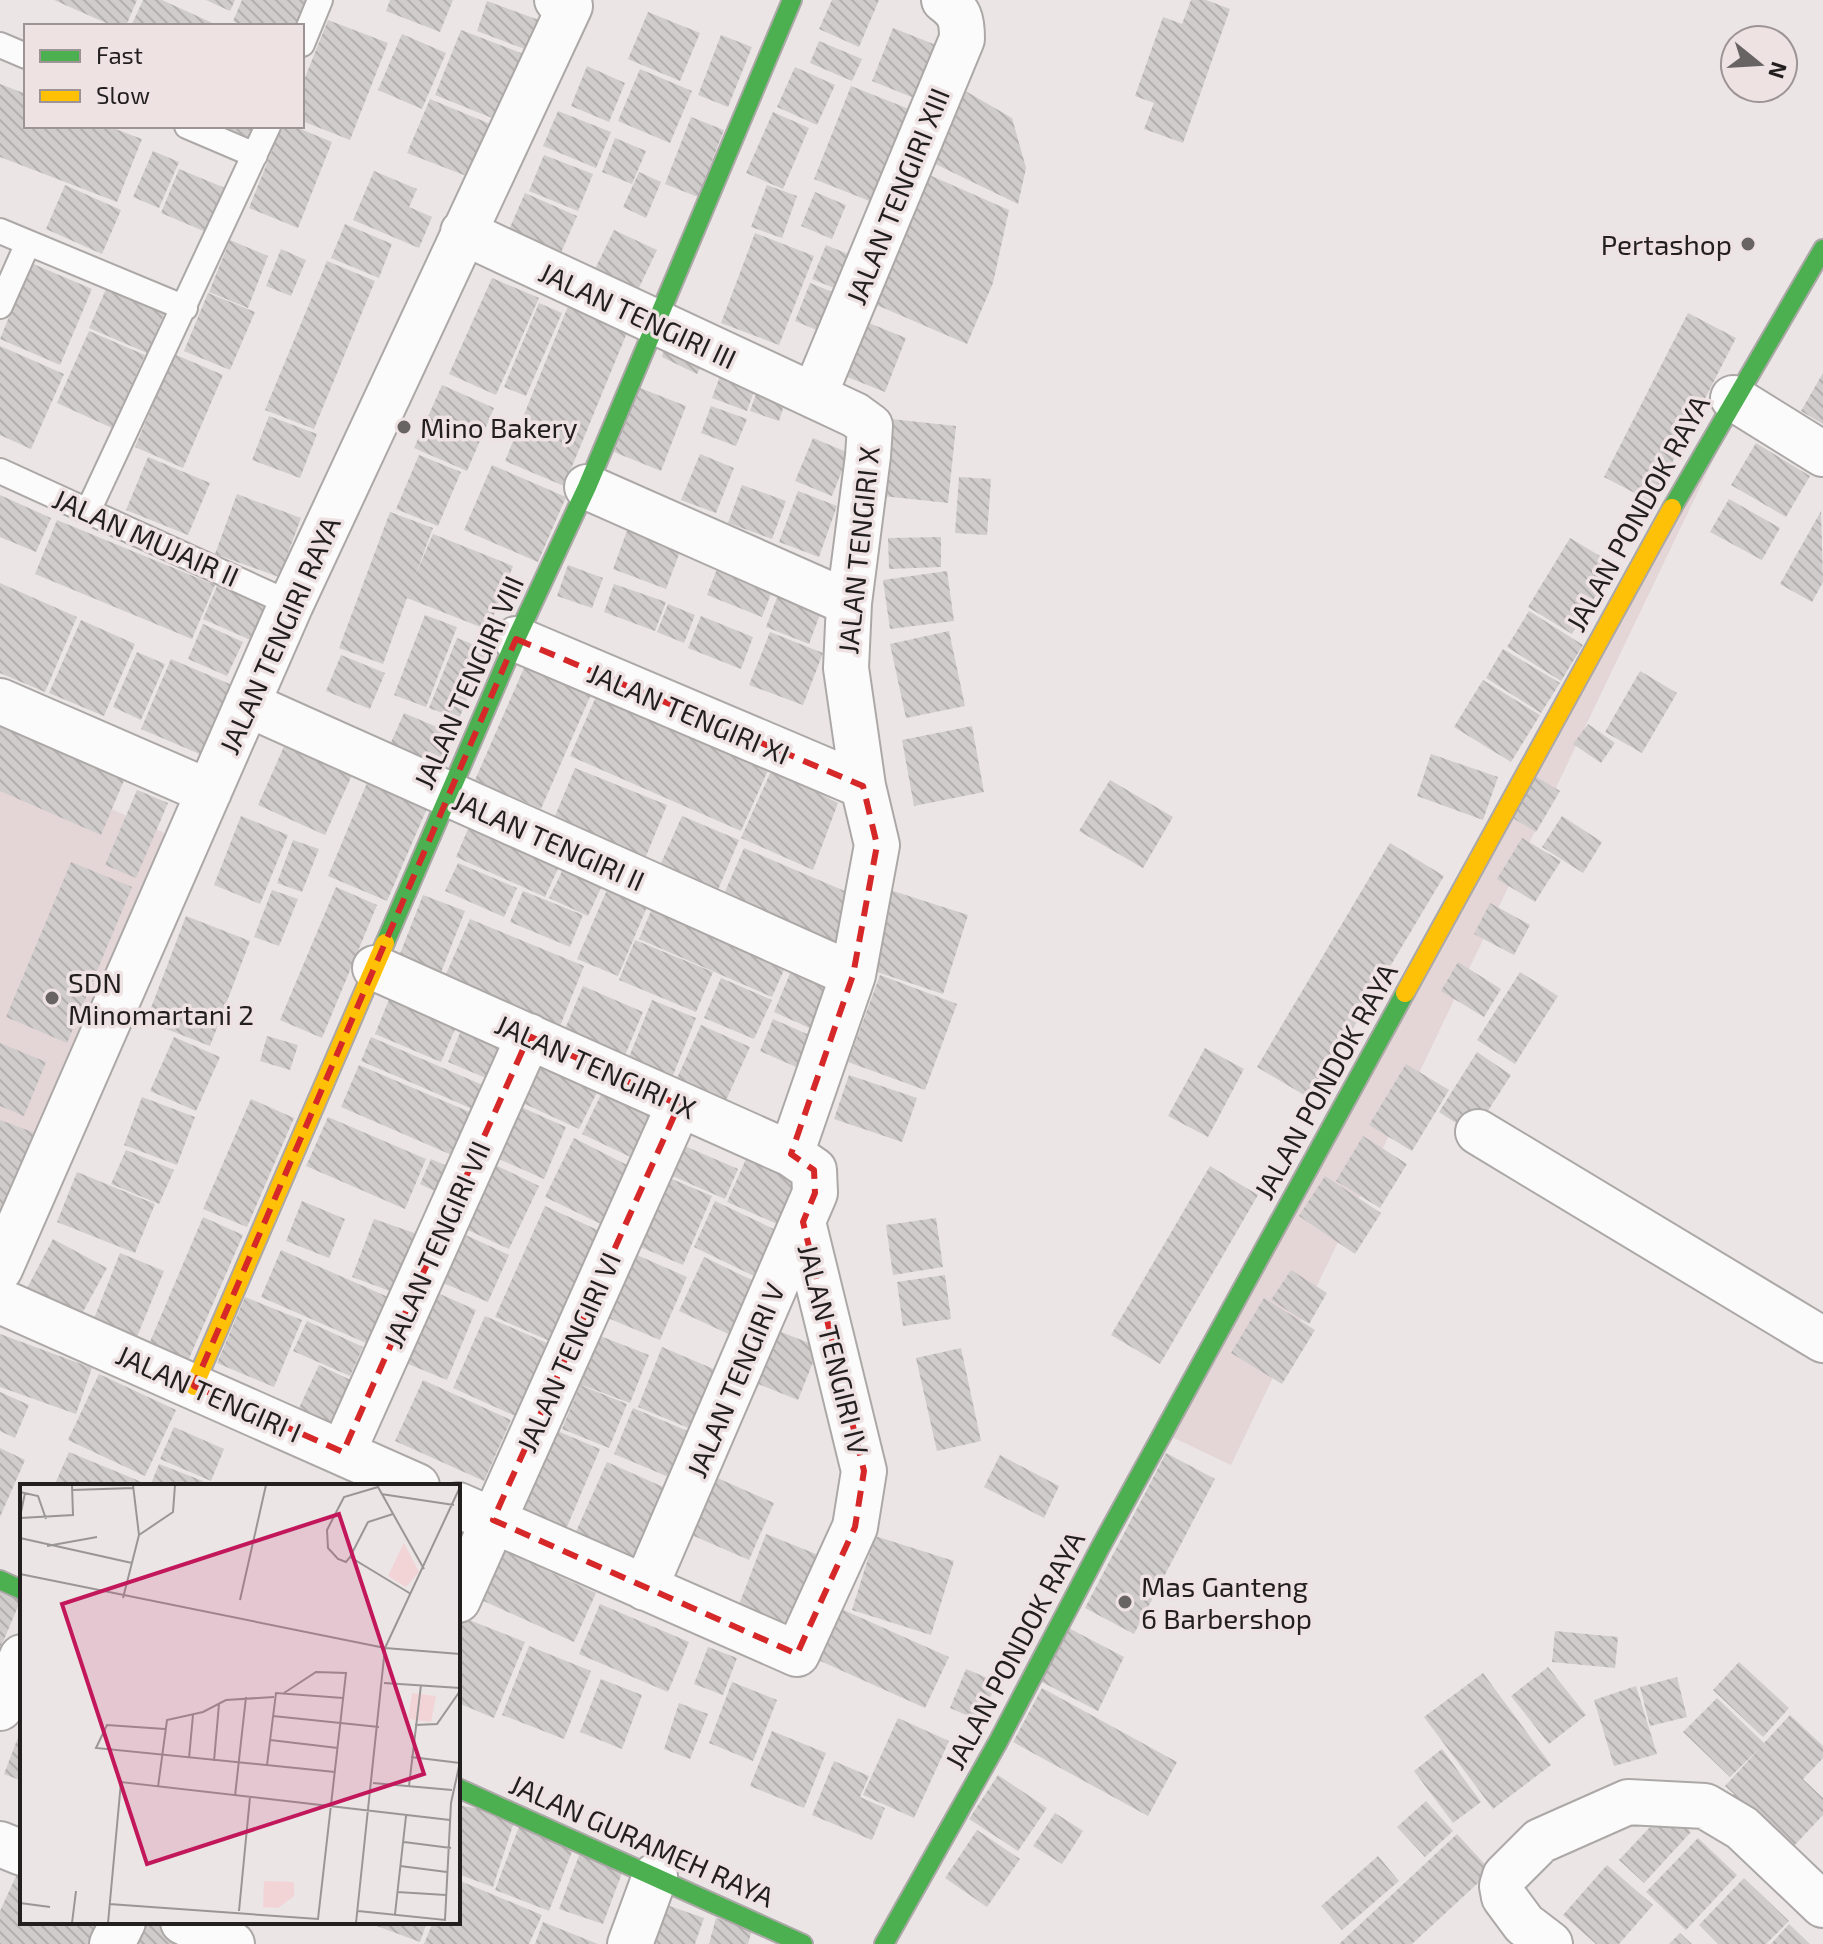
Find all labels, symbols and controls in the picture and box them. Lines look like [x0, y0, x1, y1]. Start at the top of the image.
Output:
legend [24, 24, 304, 128]
north arrow [1719, 24, 1799, 104]
text: Fast [96, 40, 143, 69]
text: N [1764, 59, 1794, 82]
text: Slow [96, 80, 150, 109]
street label: JALAN TENGIRI XIII [838, 83, 956, 309]
place label: Pertashop [1601, 227, 1732, 261]
marker: Pertashop [1739, 235, 1757, 253]
street label: JALAN TENGIRI III [534, 254, 742, 376]
street label: JALAN PONDOK RAYA [1558, 389, 1716, 637]
place label: Mino Bakery [420, 410, 578, 444]
marker: Mino Bakery [395, 418, 413, 436]
street label: JALAN TENGIRI X [830, 444, 886, 656]
street label: JALAN MUJAIR II [48, 481, 244, 593]
street label: JALAN TENGIRI RAYA [211, 510, 347, 759]
street label: JALAN TENGIRI VIII [406, 570, 530, 794]
street label: JALAN TENGIRI XI [583, 655, 795, 771]
street label: JALAN TENGIRI II [448, 783, 650, 897]
street label: JALAN PONDOK RAYA [1246, 957, 1404, 1205]
place label: SDN Minomartani 2 [68, 965, 254, 1031]
marker: SDN Minomartani 2 [43, 989, 61, 1007]
street label: JALAN TENGIRI IX [490, 1007, 702, 1125]
street label: JALAN TENGIRI VII [375, 1135, 497, 1353]
street label: JALAN TENGIRI IV [791, 1240, 877, 1458]
street label: JALAN TENGIRI VI [509, 1247, 627, 1457]
street label: JALAN TENGIRI V [679, 1278, 791, 1482]
street label: JALAN TENGIRI I [111, 1337, 307, 1449]
inset map [20, 1484, 460, 1924]
street label: JALAN PONDOK RAYA [937, 1525, 1091, 1775]
place label: Mas Ganteng 6 Barbershop [1141, 1569, 1312, 1635]
marker: Mas Ganteng 6 Barbershop [1116, 1593, 1134, 1611]
street label: JALAN GURAMEH RAYA [504, 1766, 780, 1914]

